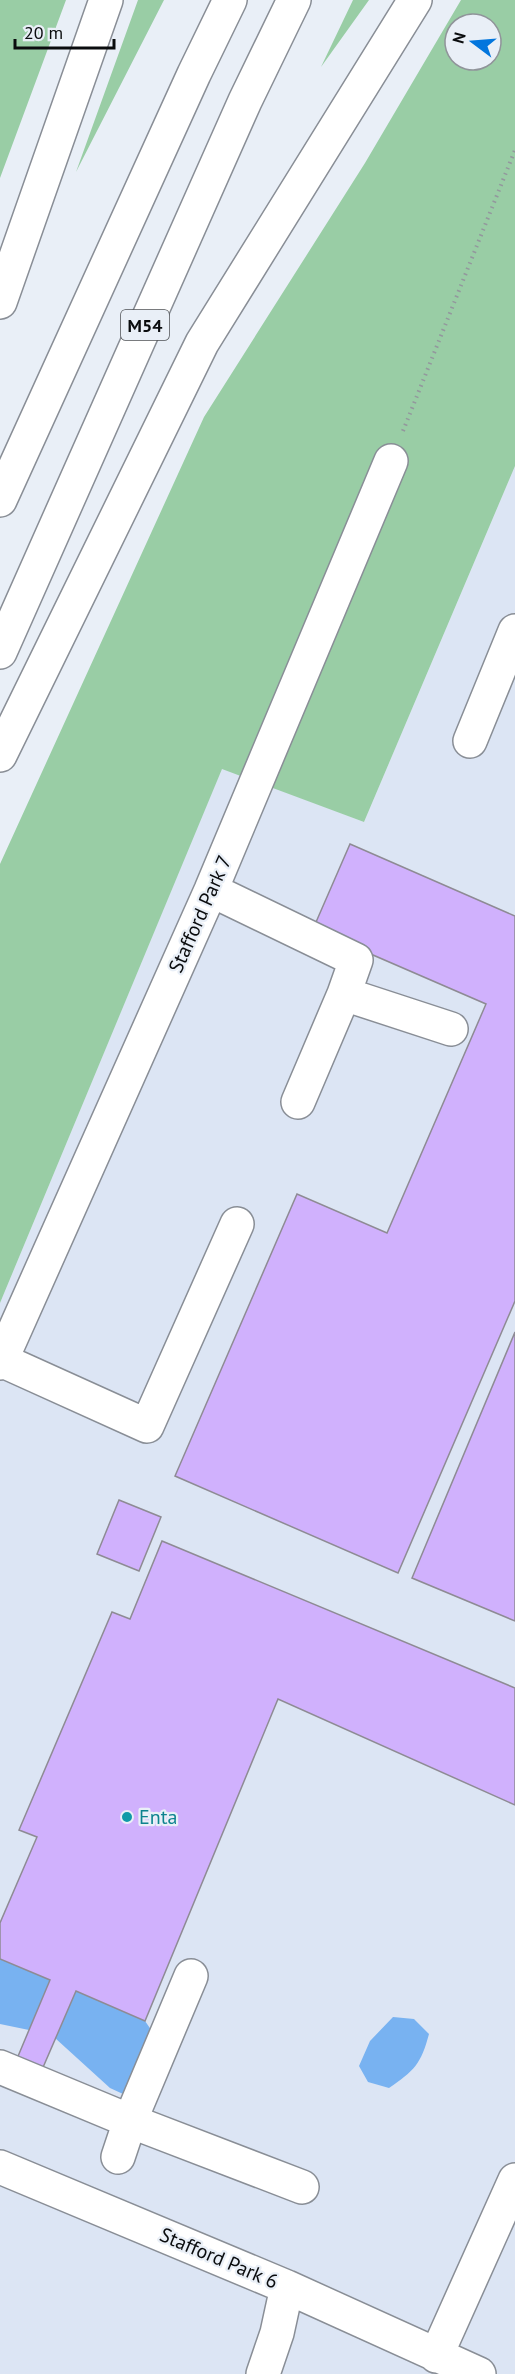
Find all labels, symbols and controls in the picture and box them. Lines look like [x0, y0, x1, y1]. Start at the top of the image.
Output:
scale bar [15, 12, 114, 50]
north arrow [443, 12, 503, 72]
text: 20 m [24, 21, 63, 44]
text: N [448, 30, 470, 46]
road number: M54 [121, 310, 169, 340]
street label: Stafford Park 7 [163, 851, 237, 977]
place label: Enta [139, 1804, 177, 1830]
marker: Enta [120, 1810, 134, 1824]
street label: Stafford Park 6 [156, 2221, 282, 2295]

